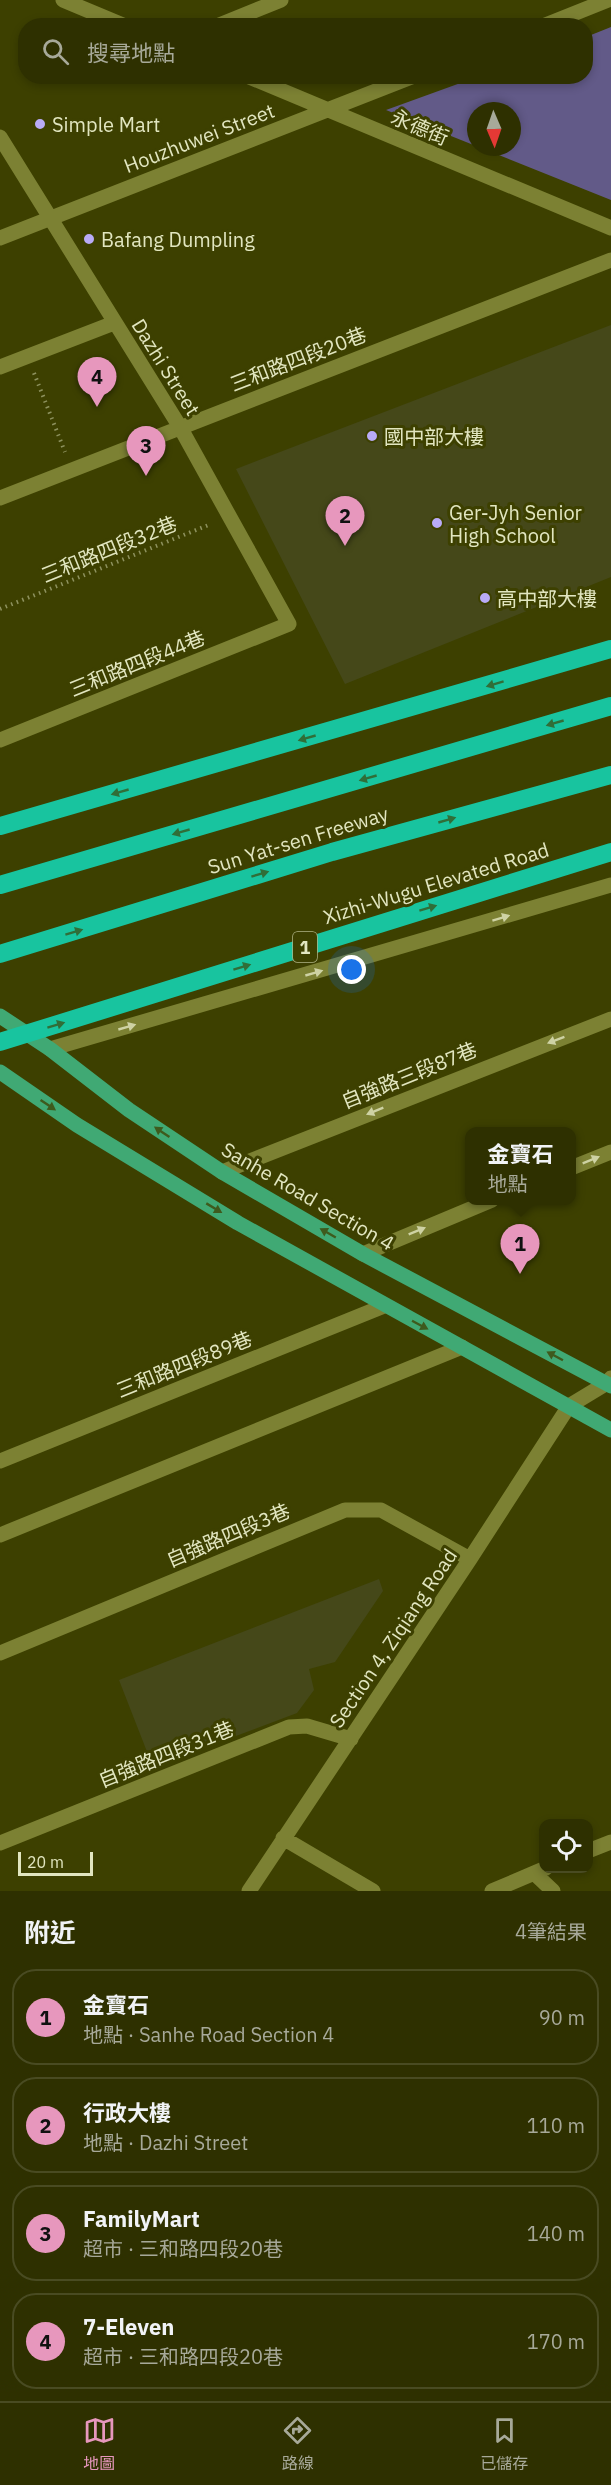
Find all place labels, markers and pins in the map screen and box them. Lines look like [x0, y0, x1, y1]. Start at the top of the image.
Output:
place label: Simple Mart [52, 111, 160, 138]
marker: Simple Mart [33, 117, 47, 131]
place label: Bafang Dumpling [101, 226, 255, 253]
marker: Bafang Dumpling [82, 232, 96, 246]
pin: 4 [78, 358, 116, 407]
place label: 國中部大樓 [384, 423, 484, 450]
pin: 3 [126, 426, 166, 476]
marker: 國中部大樓 [365, 429, 379, 443]
pin: 2 [326, 496, 364, 546]
place label: Ger-Jyh Senior High School [449, 499, 582, 549]
marker: Ger-Jyh Senior High School [430, 516, 444, 530]
place label: 高中部大樓 [497, 585, 597, 612]
marker: 高中部大樓 [478, 591, 492, 605]
pin: 1 [500, 1224, 540, 1274]

